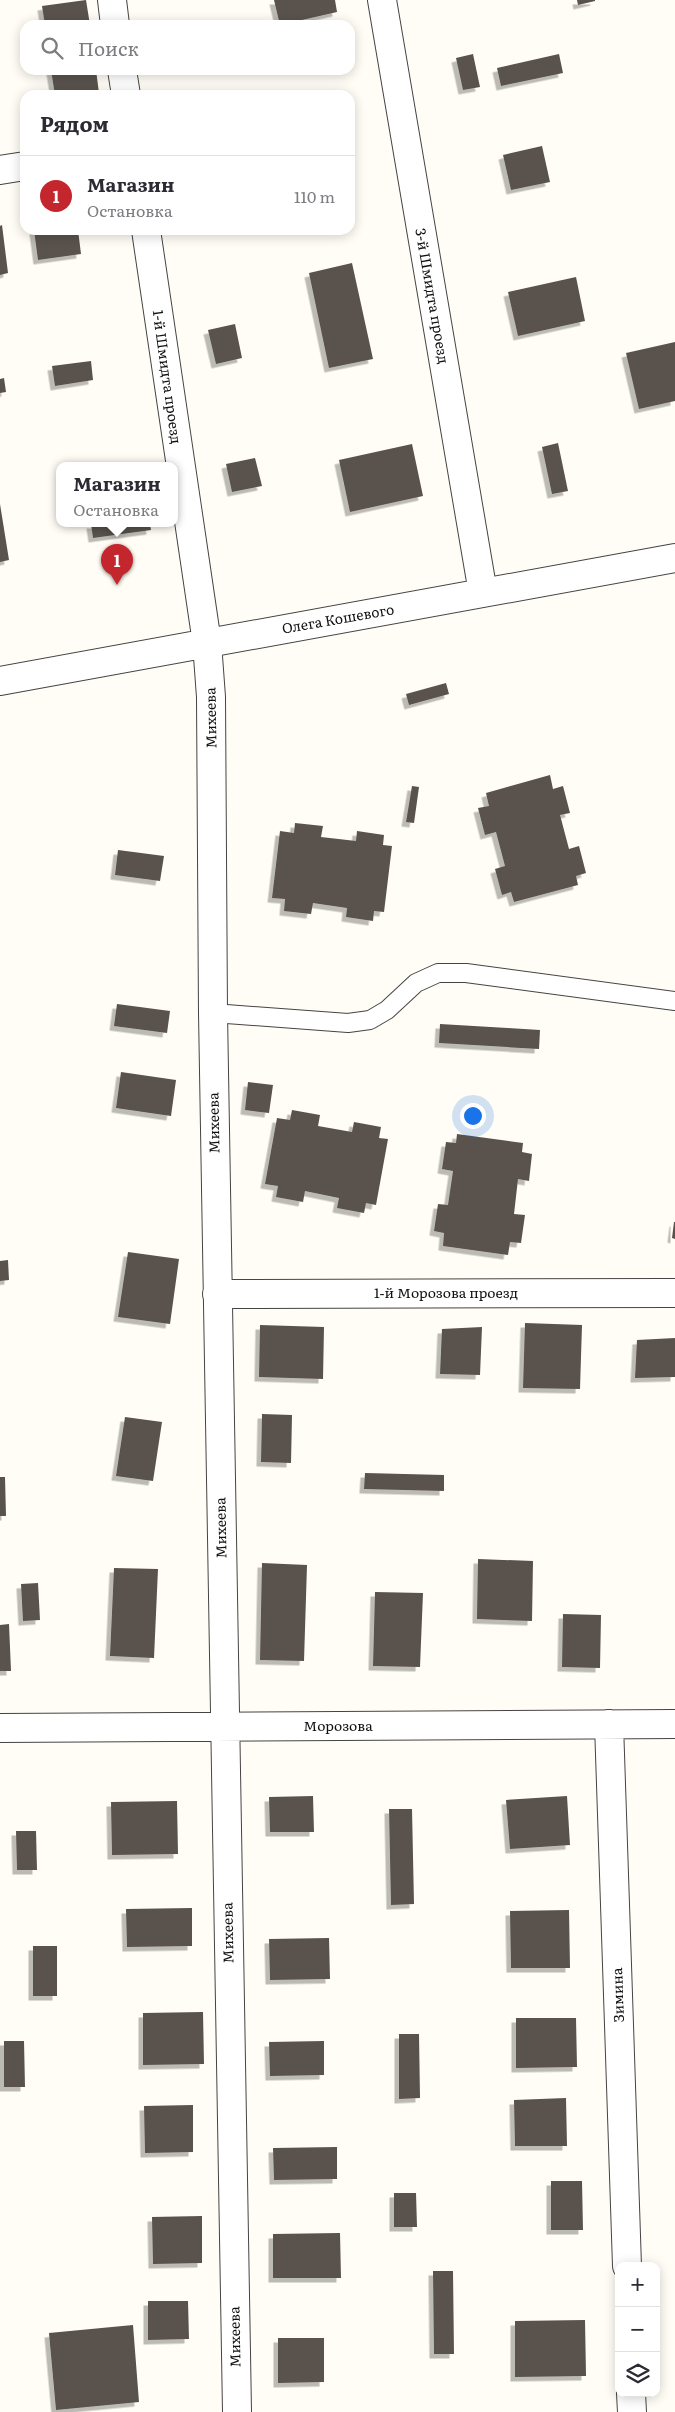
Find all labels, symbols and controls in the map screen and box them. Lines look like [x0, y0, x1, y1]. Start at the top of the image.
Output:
search box [20, 20, 355, 75]
icon: search [38, 34, 66, 62]
text: Поиск [78, 34, 139, 62]
text: Рядом [40, 107, 109, 138]
text: Магазин [87, 170, 174, 198]
text: 1 [53, 184, 59, 208]
text: 110 m [294, 184, 335, 208]
text: Остановка [87, 198, 173, 222]
street label: 3-й Шмидта проезд [411, 227, 455, 365]
street label: 1-й Шмидта проезд [149, 309, 187, 445]
popup [56, 462, 178, 527]
text: Магазин [73, 469, 161, 497]
text: Остановка [73, 497, 159, 521]
pin: 1 [101, 544, 133, 585]
street label: Олега Кошевого [280, 598, 396, 638]
street label: Михеева [199, 687, 221, 749]
street label: Михеева [202, 1092, 224, 1154]
your location [460, 1103, 486, 1129]
street label: 1-й Морозова проезд [374, 1282, 518, 1302]
street label: Михеева [209, 1497, 231, 1559]
street label: Морозова [303, 1715, 373, 1735]
street label: Михеева [216, 1902, 238, 1964]
street label: Зимина [606, 1967, 628, 2023]
map controls [615, 2262, 660, 2397]
button: + [615, 2262, 660, 2307]
street label: Михеева [223, 2306, 245, 2368]
button: − [615, 2307, 660, 2352]
button: layers [615, 2352, 660, 2397]

